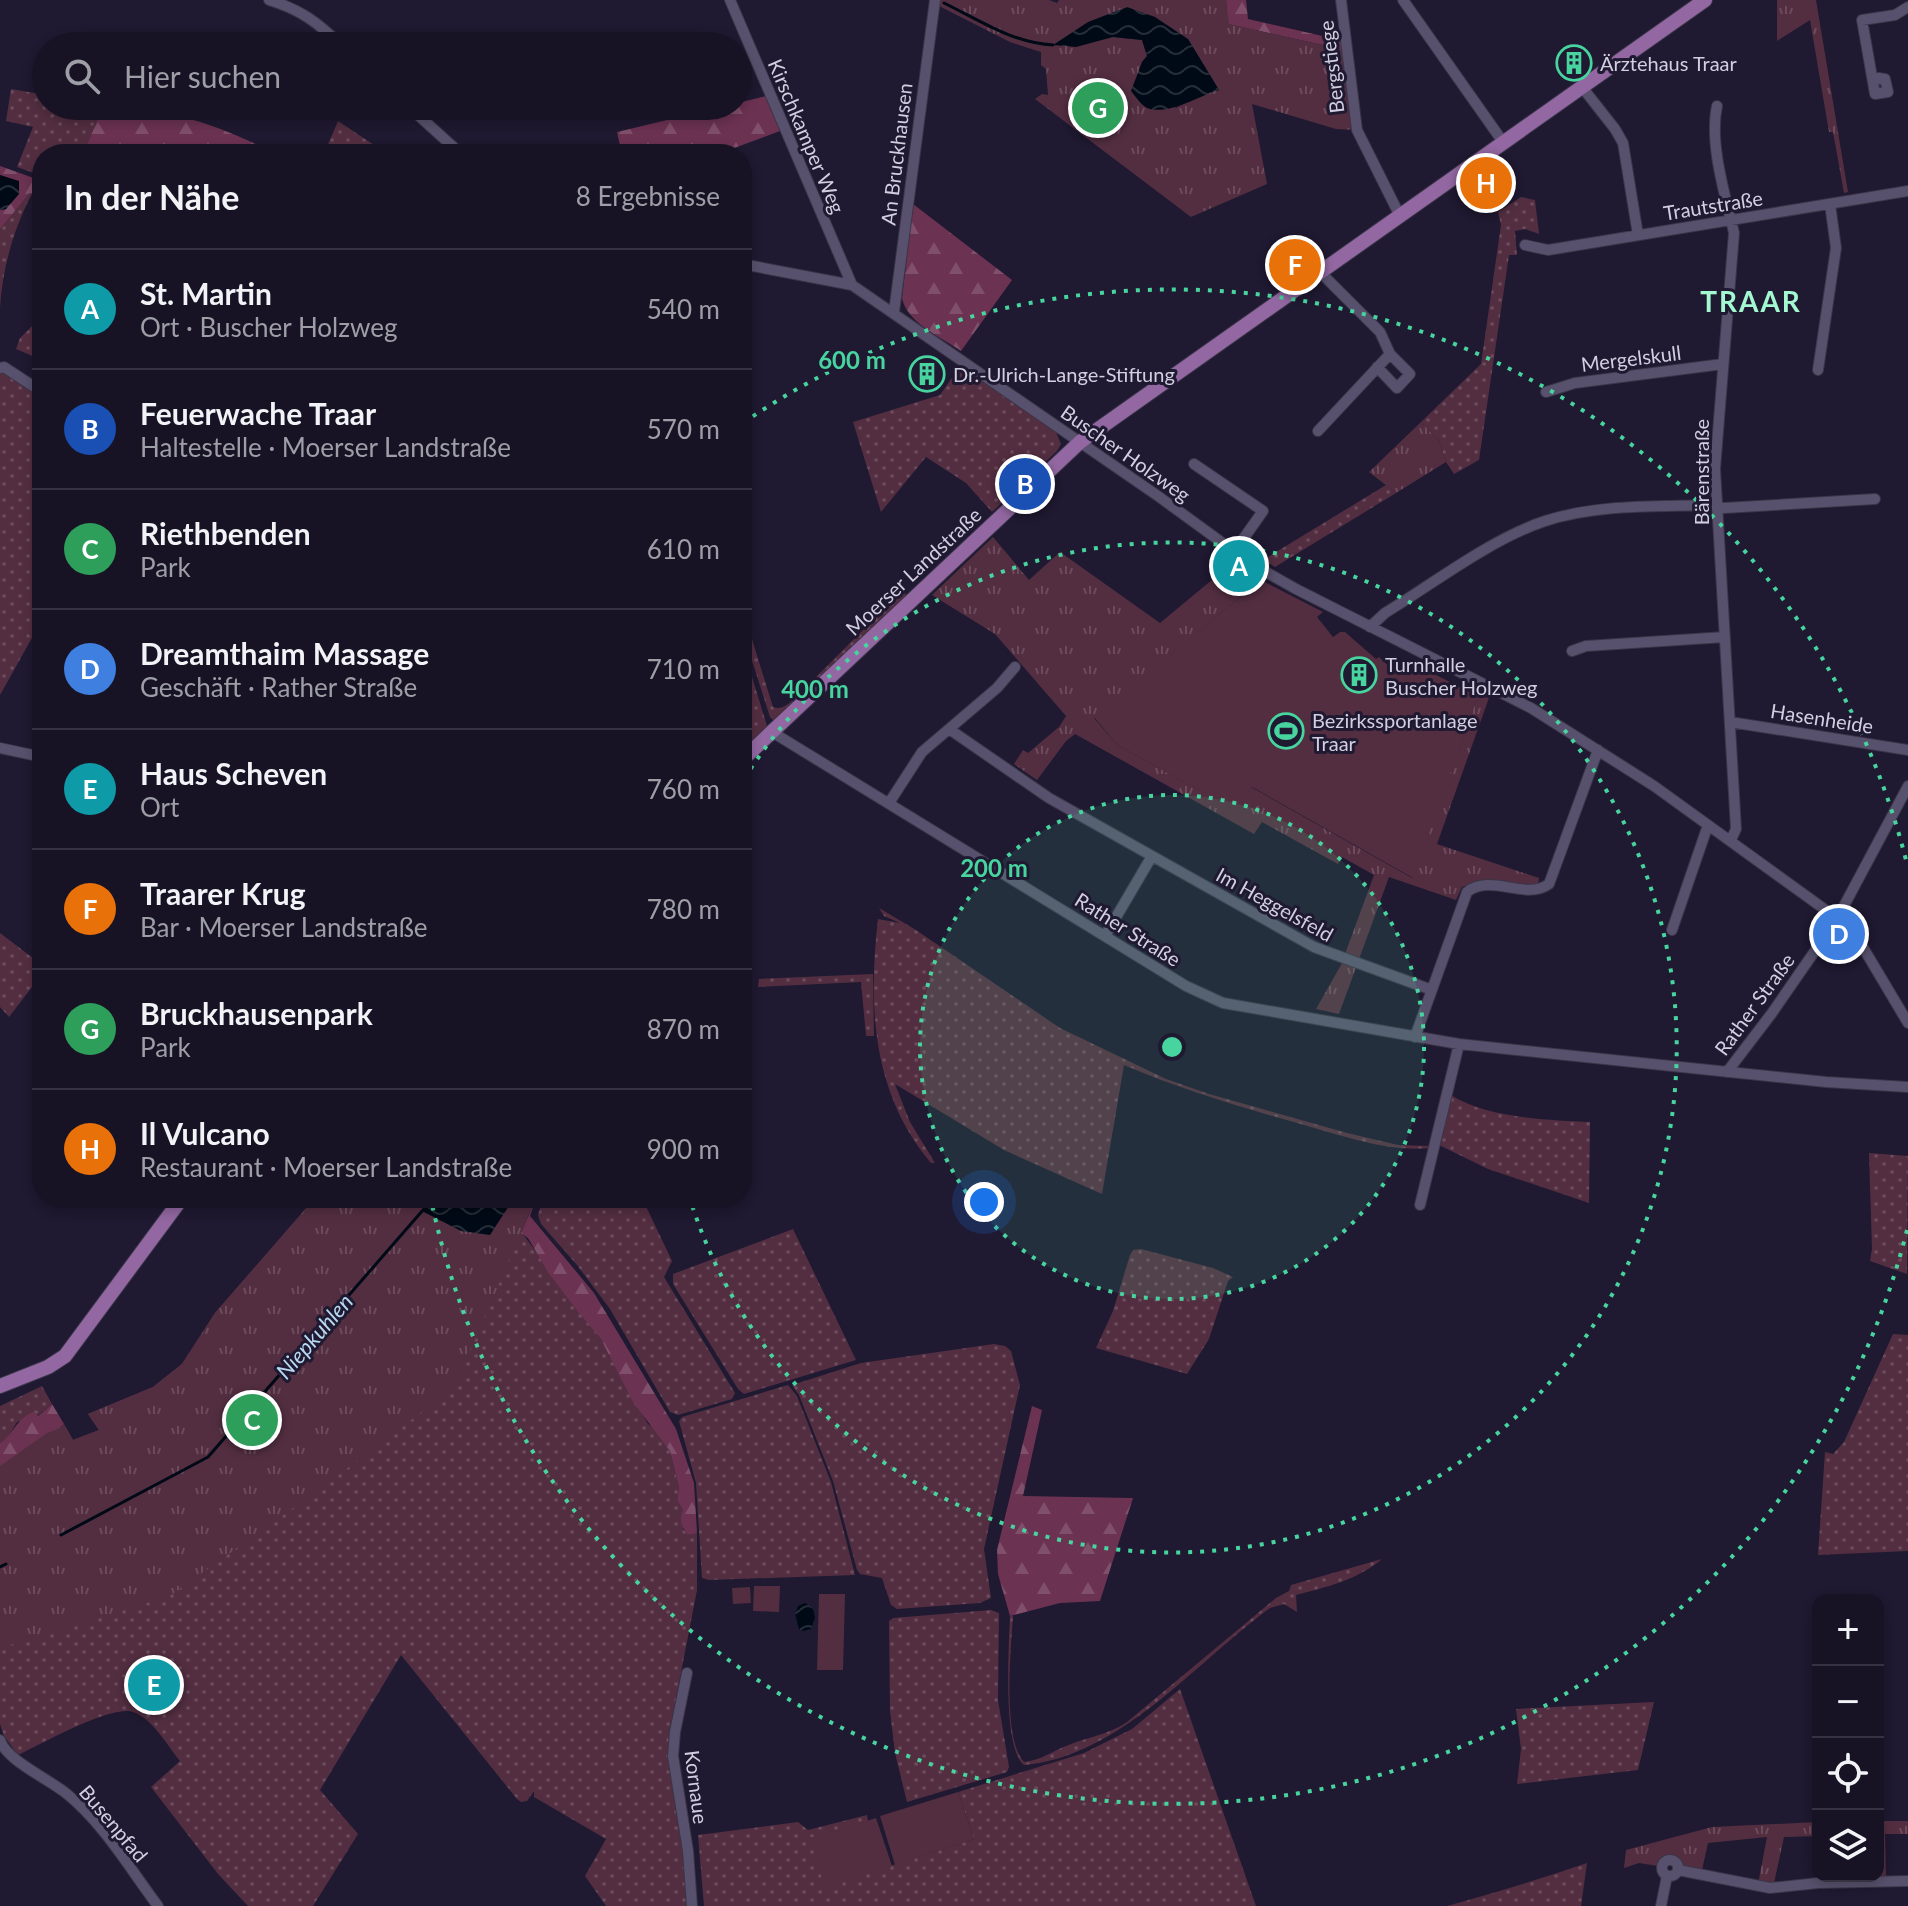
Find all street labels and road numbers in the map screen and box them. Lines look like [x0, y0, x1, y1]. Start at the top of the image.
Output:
street label: Bergstiege [1313, 19, 1349, 115]
street label: Kirschkamper Weg [764, 55, 850, 217]
street label: An Bruckhausen [875, 81, 917, 227]
street label: Trautstraße [1662, 185, 1764, 225]
street label: Mergelskull [1580, 340, 1682, 376]
street label: Buscher Holzweg [1057, 399, 1195, 507]
street label: Bärenstraße [1689, 419, 1713, 525]
street label: Moerser Landstraße [840, 502, 986, 640]
street label: Hasenheide [1769, 698, 1875, 738]
street label: Im Heggelsfeld [1212, 862, 1338, 946]
street label: Rather Straße [1071, 887, 1185, 971]
street label: Rather Straße [1709, 948, 1799, 1060]
street label: Kornaue [681, 1749, 713, 1825]
street label: Busenpfad [75, 1780, 153, 1866]

